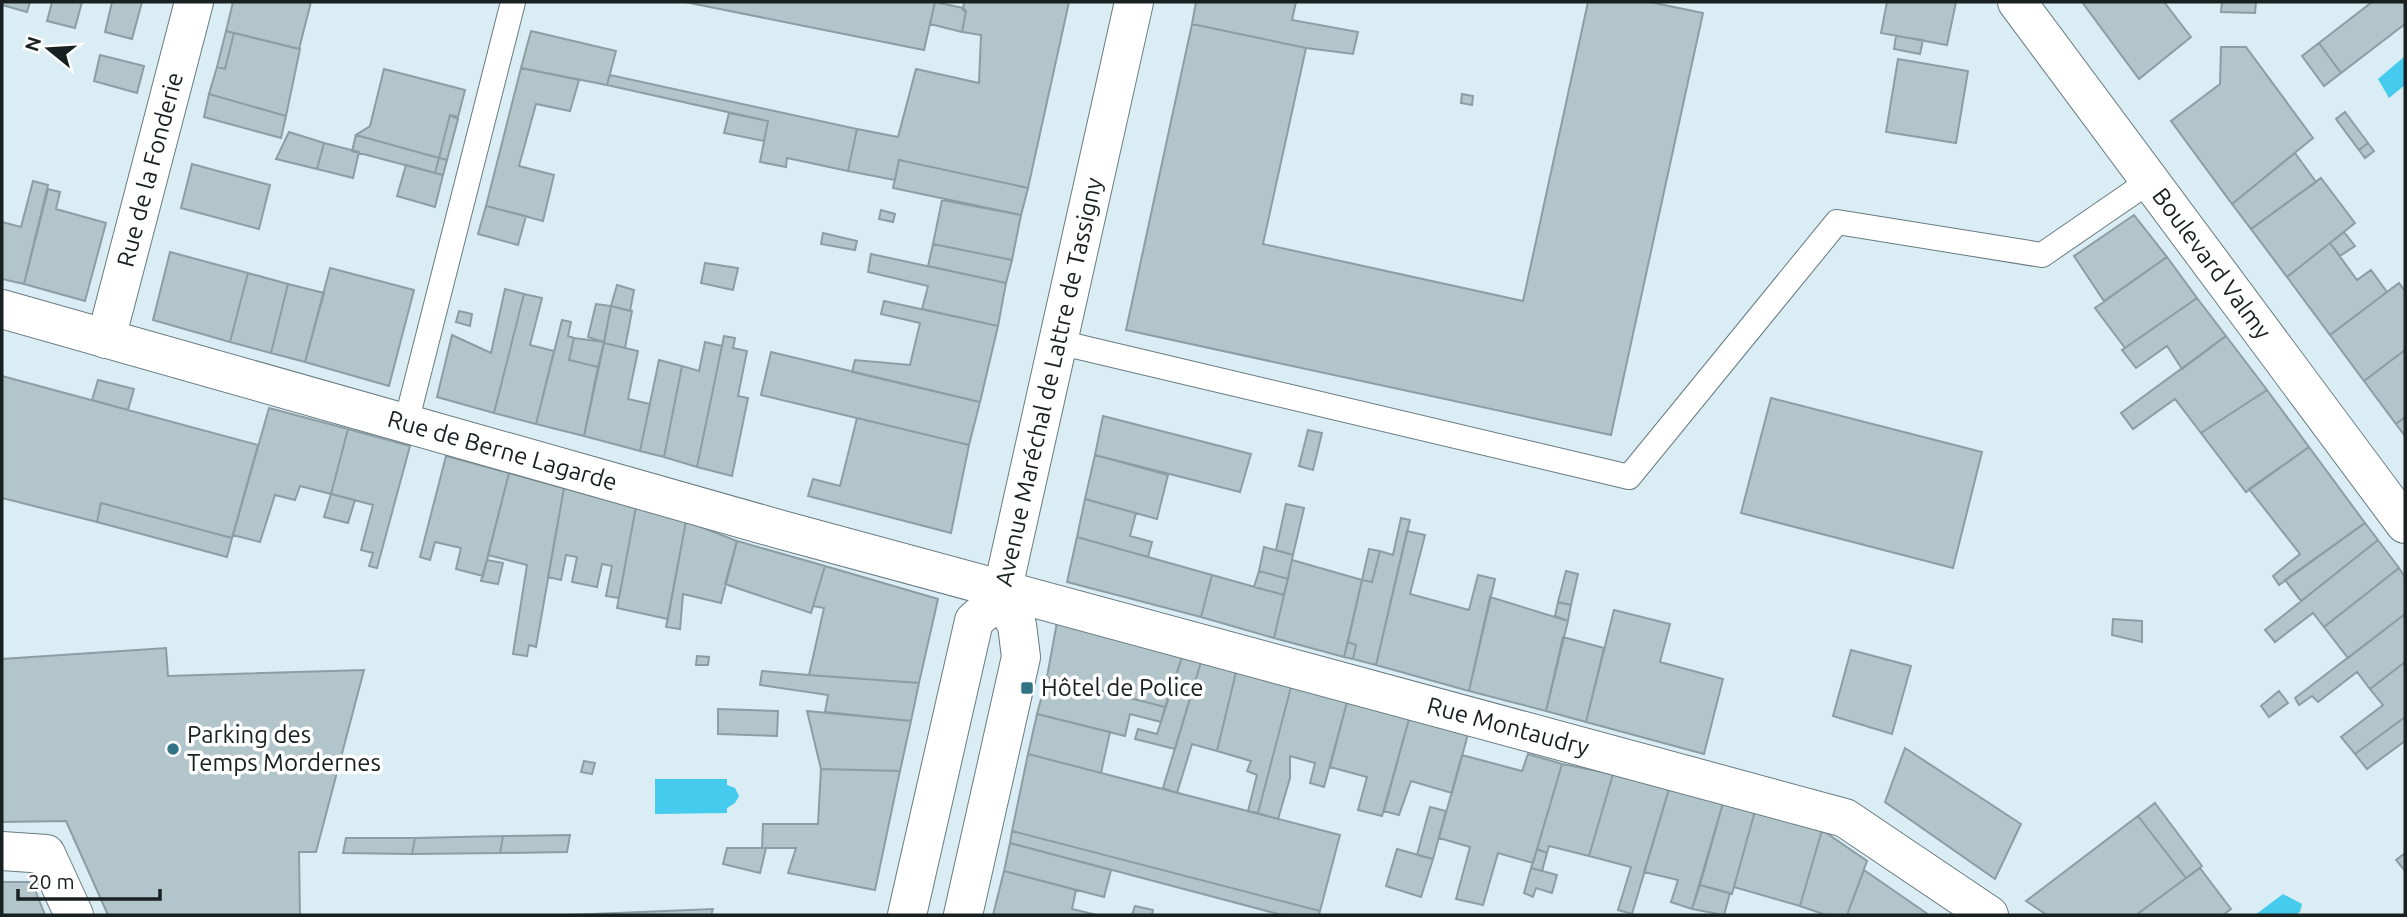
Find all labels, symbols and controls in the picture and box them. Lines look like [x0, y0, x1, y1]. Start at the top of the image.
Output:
north arrow [14, 14, 84, 84]
text: N [20, 34, 45, 54]
street label: Rue de la Fonderie [111, 69, 188, 270]
street label: Avenue Maréchal de Lattre de Tassigny [990, 174, 1107, 589]
street label: Boulevard Valmy [2147, 183, 2277, 344]
street label: Rue de Berne Lagarde [385, 405, 620, 496]
place label: Hôtel de Police [1041, 674, 1204, 701]
marker: Hôtel de Police [1019, 680, 1035, 696]
street label: Rue Montaudry [1424, 691, 1593, 761]
place label: Parking des Temps Mordernes [187, 721, 381, 776]
marker: Parking des Temps Mordernes [165, 741, 181, 757]
scale bar [18, 858, 159, 902]
text: 20 m [28, 869, 75, 893]

